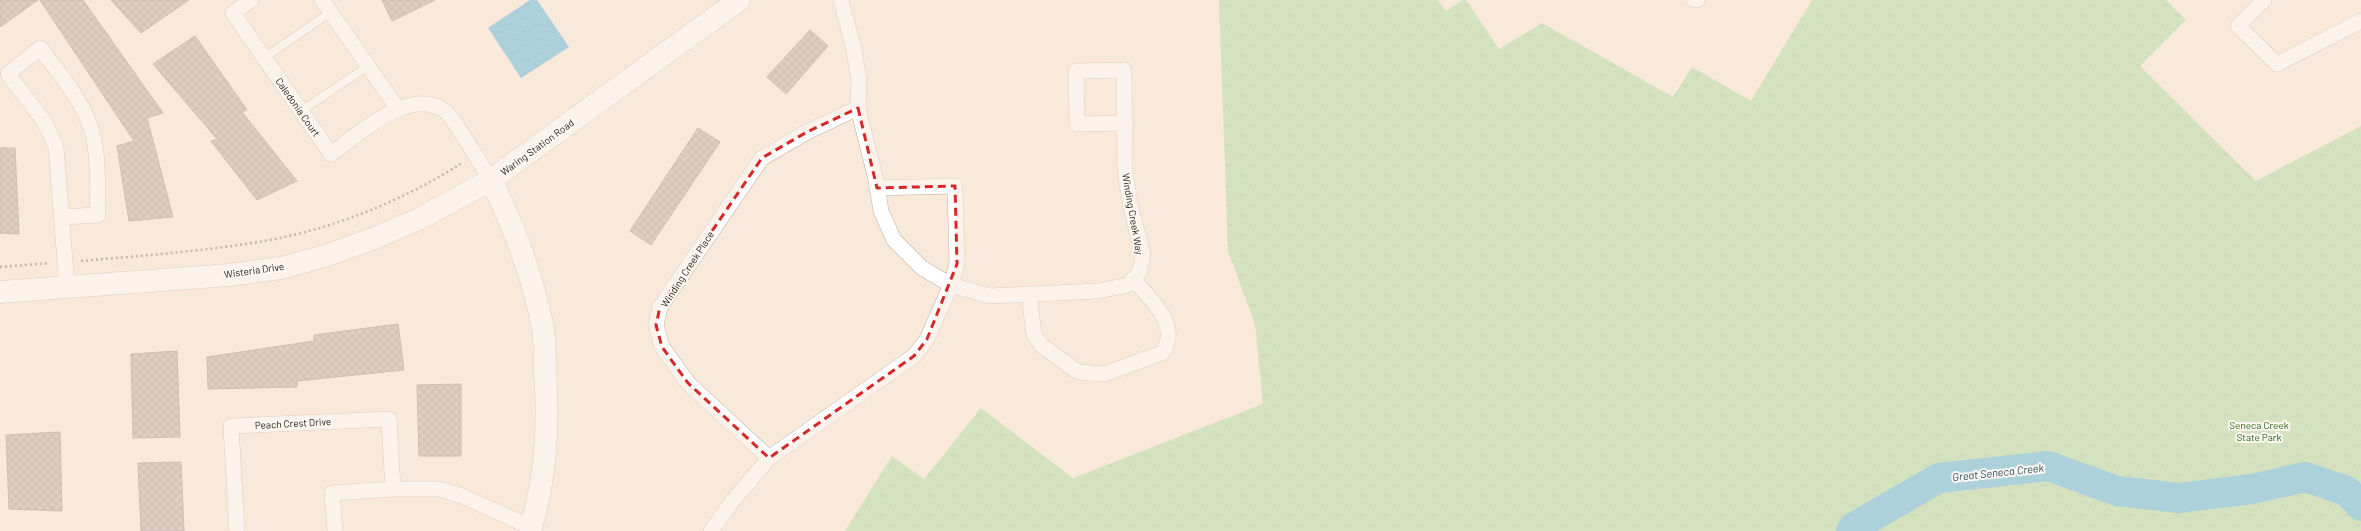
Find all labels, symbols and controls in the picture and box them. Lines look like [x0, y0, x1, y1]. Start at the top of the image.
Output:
street label: Caledonia Court [273, 75, 323, 139]
street label: Waring Station Road [498, 116, 576, 178]
street label: Winding Creek Way [1120, 172, 1146, 256]
street label: Winding Creek Place [658, 229, 716, 309]
street label: Wisteria Drive [223, 260, 285, 280]
street label: Peach Crest Drive [255, 415, 331, 431]
park label: Seneca Creek State Park [2229, 419, 2289, 443]
water label: Great Seneca Creek [1952, 461, 2045, 483]

